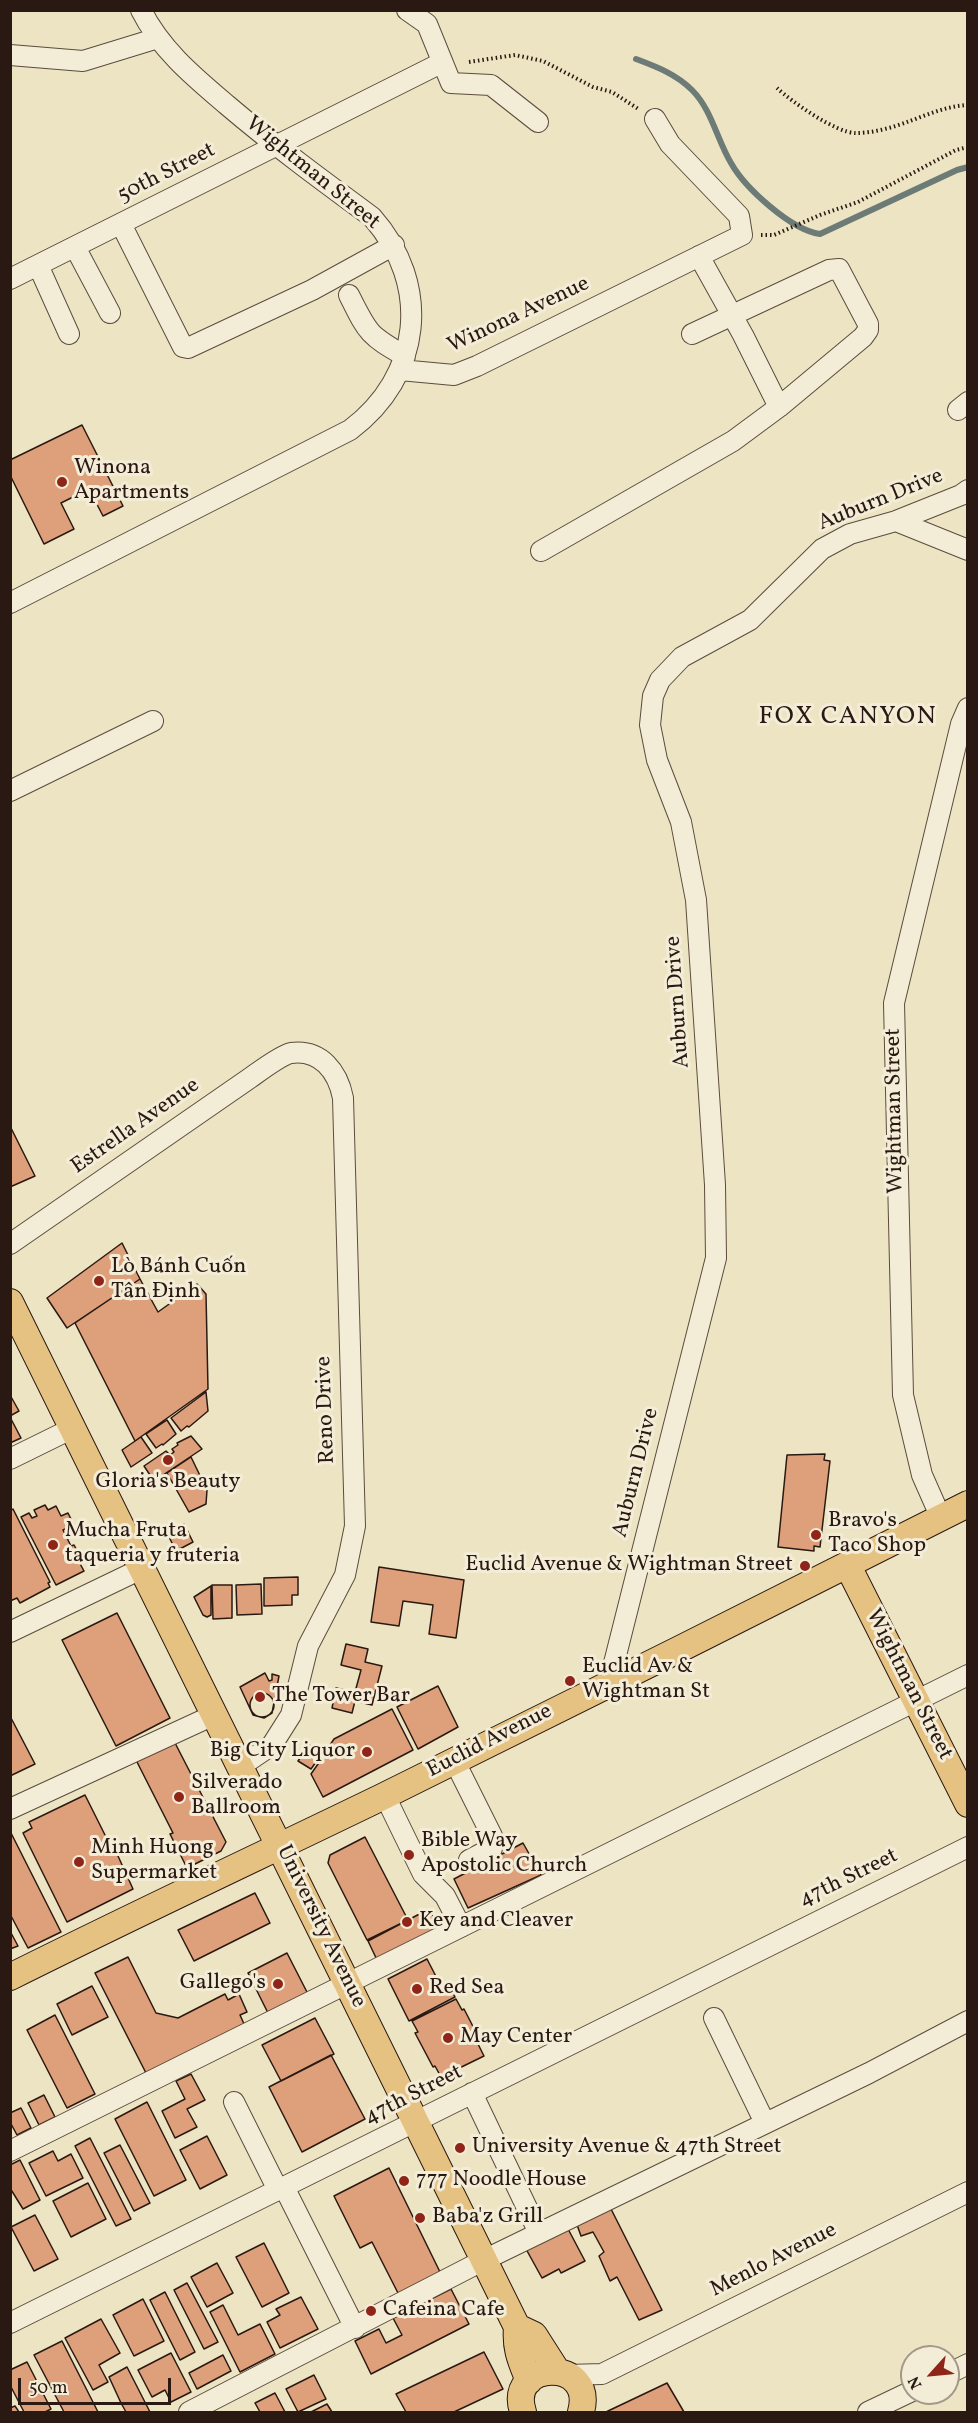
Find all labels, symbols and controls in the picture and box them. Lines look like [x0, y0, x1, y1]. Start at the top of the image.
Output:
street label: Wightman Street [239, 112, 385, 236]
street label: 50th Street [114, 138, 220, 210]
street label: Winona Avenue [444, 272, 594, 360]
place label: Winona Apartments [74, 456, 189, 508]
street label: Auburn Drive [815, 464, 947, 538]
marker: Winona Apartments [55, 475, 69, 489]
district label: FOX CANYON [759, 702, 937, 734]
street label: Auburn Drive [661, 935, 697, 1069]
street label: Wightman Street [881, 1028, 911, 1194]
street label: Estrella Avenue [67, 1073, 205, 1181]
place label: Lò Bánh Cuốn Tân Định [111, 1255, 246, 1306]
marker: Lò Bánh Cuốn Tân Định [92, 1274, 106, 1288]
street label: Reno Drive [312, 1356, 342, 1464]
street label: Auburn Drive [608, 1406, 666, 1540]
marker: Gloria's Beauty [161, 1453, 175, 1467]
place label: Gloria's Beauty [96, 1470, 240, 1496]
place label: Bravo's Taco Shop [828, 1509, 926, 1560]
place label: Mucha Fruta taqueria y fruteria [65, 1519, 240, 1570]
marker: Bravo's Taco Shop [809, 1528, 823, 1542]
marker: Mucha Fruta taqueria y fruteria [46, 1538, 60, 1552]
place label: Euclid Avenue & Wightman Street [465, 1553, 793, 1579]
marker: Euclid Avenue & Wightman Street [798, 1559, 812, 1573]
street label: Wightman Street [859, 1605, 957, 1765]
place label: Euclid Av & Wightman St [582, 1655, 710, 1706]
marker: Euclid Av & Wightman St [563, 1674, 577, 1688]
place label: The Tower Bar [272, 1684, 410, 1710]
marker: The Tower Bar [253, 1690, 267, 1704]
street label: Euclid Avenue [423, 1699, 557, 1785]
place label: Big City Liquor [210, 1739, 355, 1765]
marker: Big City Liquor [360, 1745, 374, 1759]
place label: Silverado Ballroom [191, 1771, 282, 1822]
marker: Silverado Ballroom [172, 1790, 186, 1804]
place label: Bible Way Apostolic Church [421, 1829, 587, 1880]
place label: Minh Huong Supermarket [91, 1836, 217, 1888]
street label: University Avenue [269, 1841, 371, 2013]
street label: 47th Street [795, 1844, 903, 1914]
marker: Bible Way Apostolic Church [402, 1848, 416, 1862]
marker: Minh Huong Supermarket [72, 1855, 86, 1869]
place label: Key and Cleaver [419, 1909, 573, 1935]
marker: Key and Cleaver [400, 1915, 414, 1929]
place label: Gallego's [180, 1971, 266, 1997]
place label: Red Sea [429, 1976, 504, 2002]
marker: Gallego's [271, 1977, 285, 1991]
marker: Red Sea [410, 1982, 424, 1996]
place label: May Center [460, 2025, 572, 2051]
marker: May Center [441, 2031, 455, 2045]
street label: 47th Street [360, 2060, 468, 2132]
place label: University Avenue & 47th Street [472, 2135, 781, 2161]
marker: University Avenue & 47th Street [453, 2141, 467, 2155]
place label: 777 Noodle House [416, 2168, 586, 2194]
marker: 777 Noodle House [397, 2174, 411, 2188]
place label: Baba'z Grill [432, 2205, 543, 2231]
marker: Baba'z Grill [413, 2211, 427, 2225]
street label: Menlo Avenue [706, 2218, 842, 2304]
place label: Cafeina Cafe [383, 2298, 505, 2324]
marker: Cafeina Cafe [364, 2304, 378, 2318]
north arrow [900, 2345, 960, 2405]
scale bar [21, 2366, 174, 2404]
text: N [903, 2372, 928, 2392]
text: 50 m [29, 2376, 68, 2401]

